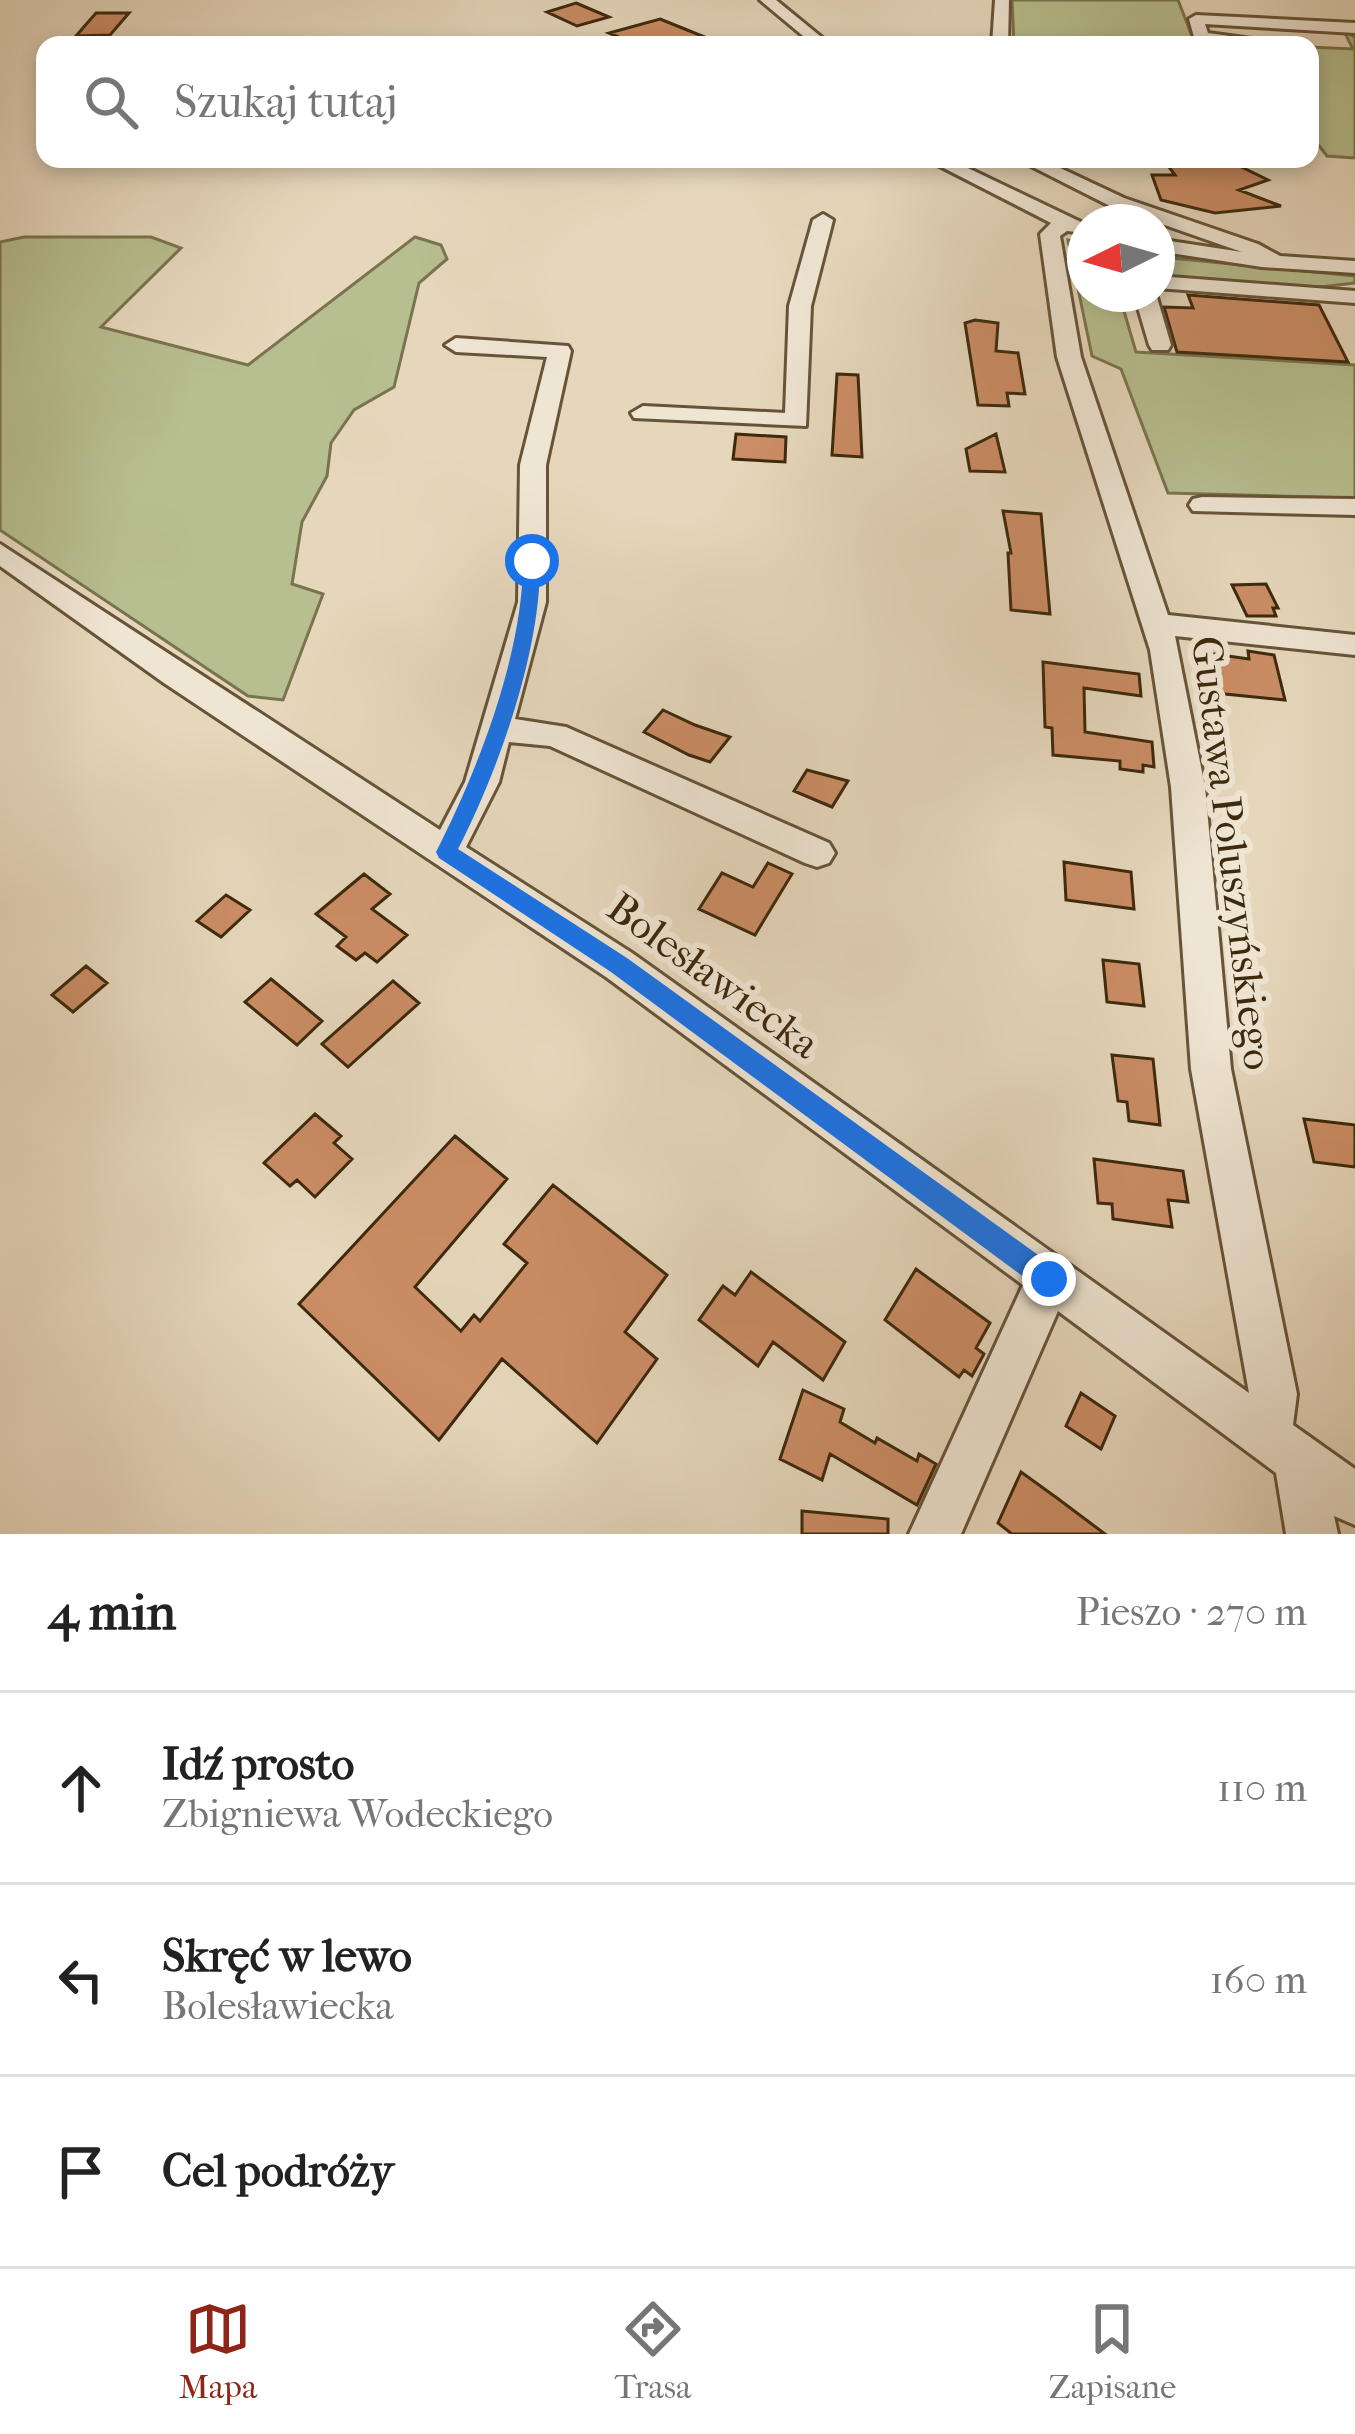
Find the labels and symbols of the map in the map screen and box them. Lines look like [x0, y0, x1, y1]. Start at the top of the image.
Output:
north arrow [1067, 204, 1175, 312]
route start [505, 534, 559, 588]
street label: Gustawa Poluszyńskiego [1181, 633, 1283, 1073]
street label: Bolesławiecka [598, 883, 829, 1069]
route end [1022, 1252, 1076, 1306]

